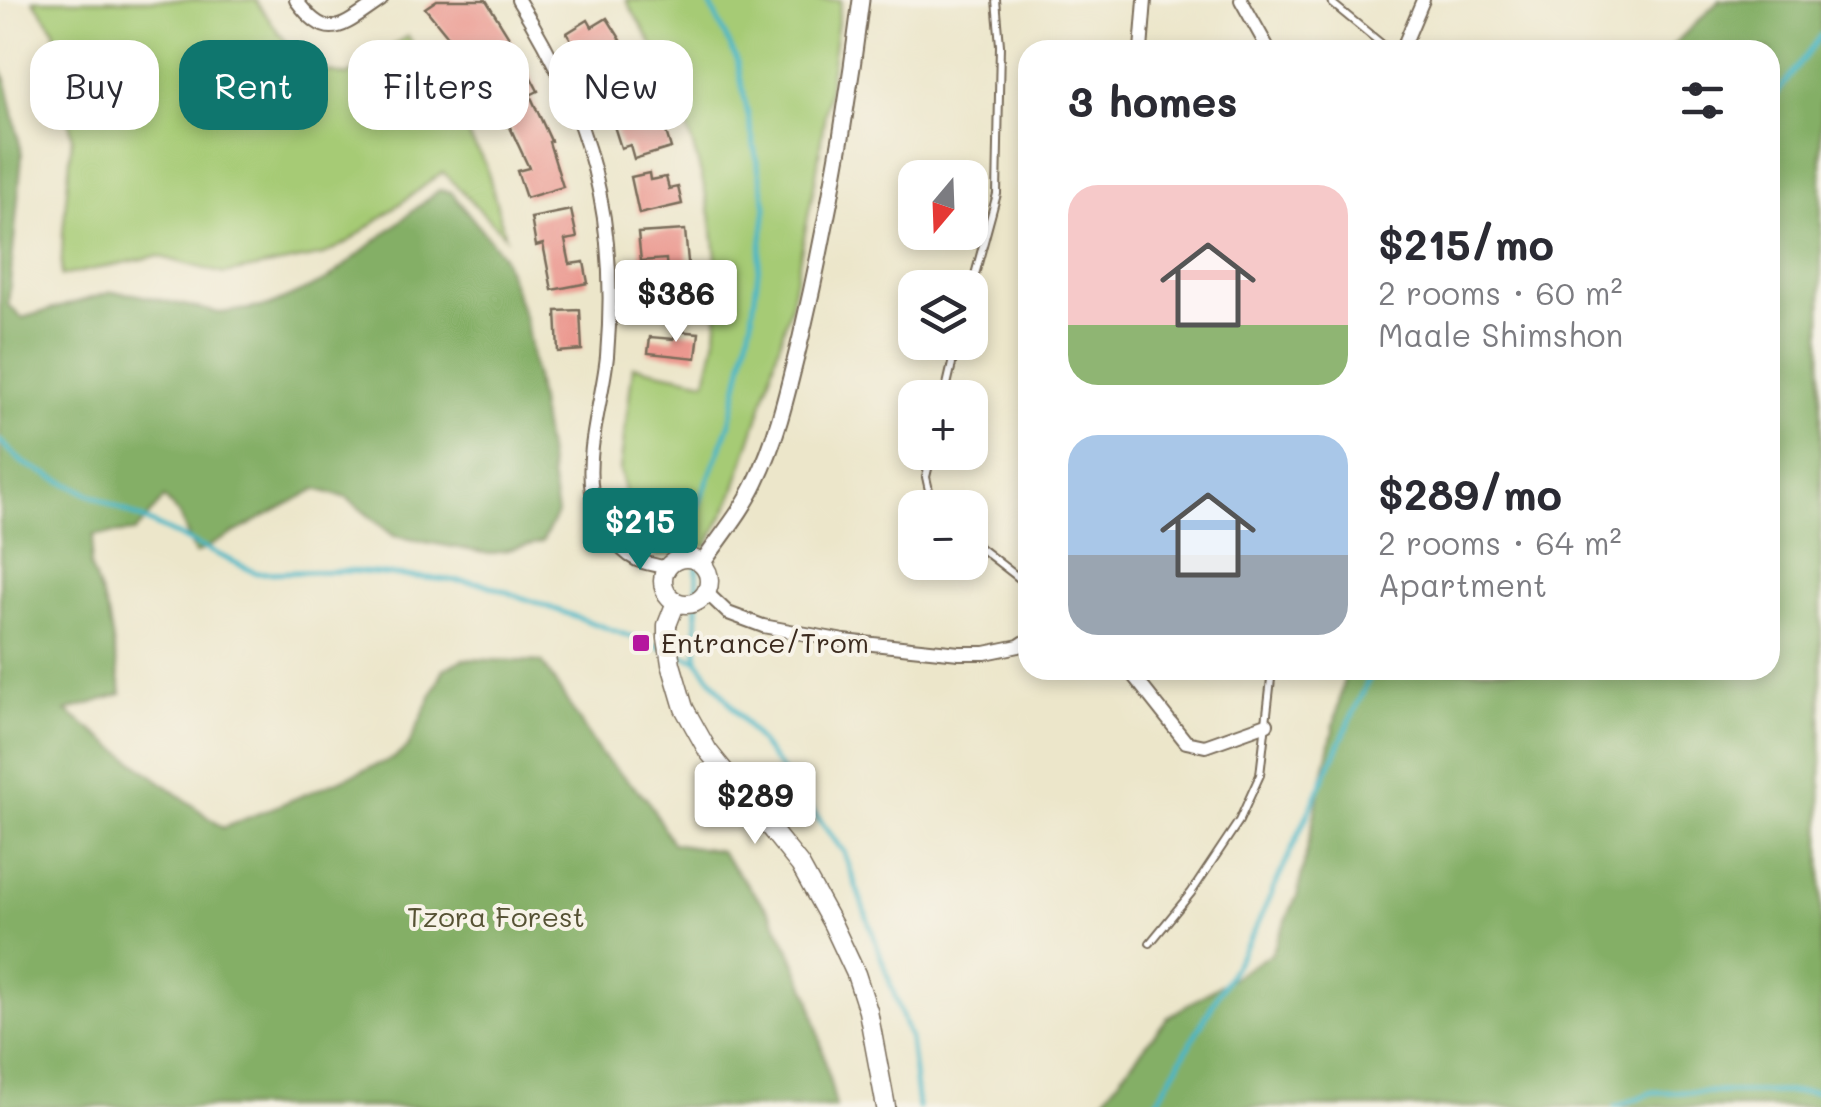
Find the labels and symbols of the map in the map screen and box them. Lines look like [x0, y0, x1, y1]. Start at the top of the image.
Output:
north arrow [898, 160, 988, 250]
pin: $386 [617, 260, 735, 345]
pin: $215 [581, 488, 699, 573]
place label: Entrance/Trom [661, 624, 869, 660]
marker: Entrance/Trom [630, 632, 652, 654]
pin: $289 [696, 762, 814, 847]
park label: Tzora Forest [407, 898, 585, 934]

